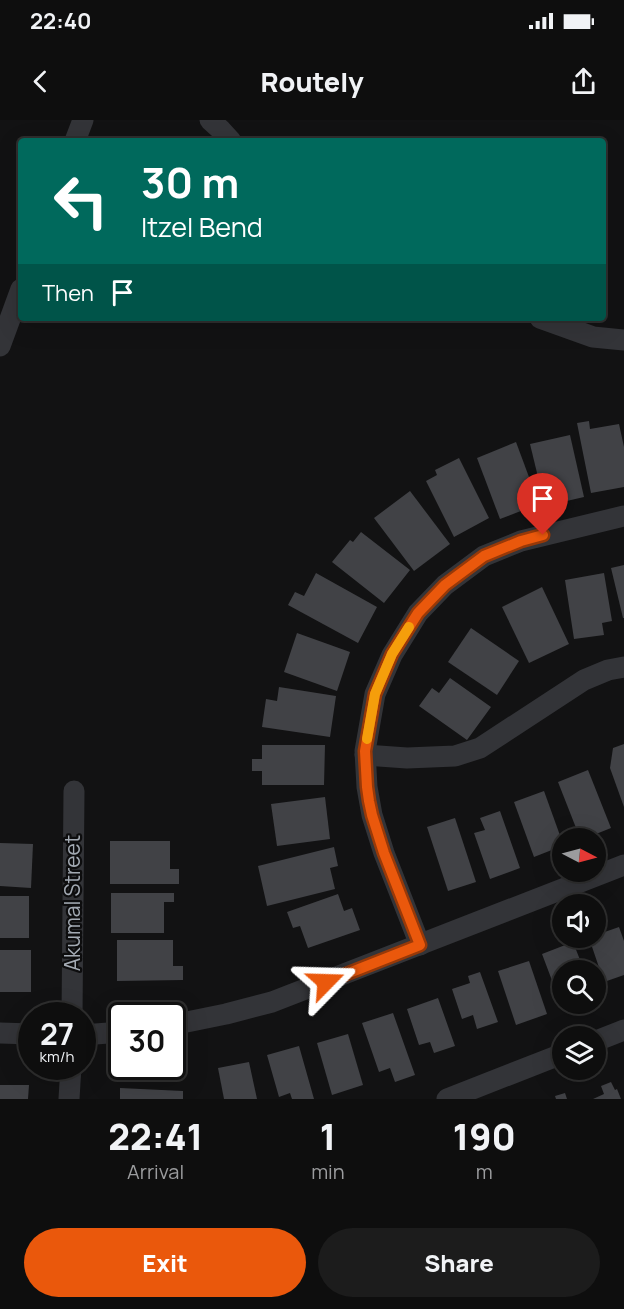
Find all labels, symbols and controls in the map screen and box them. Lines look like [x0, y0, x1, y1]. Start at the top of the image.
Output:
text: 22:40 [30, 6, 92, 36]
text: Routely [260, 63, 364, 100]
icon: back [24, 65, 57, 98]
icon: share [567, 65, 600, 98]
text: 30 m [141, 153, 239, 211]
icon: left [42, 162, 120, 240]
text: Itzel Bend [141, 208, 263, 245]
icon: arrive [106, 276, 139, 309]
text: Then [42, 278, 94, 308]
pin [517, 473, 568, 535]
icon: arrive [526, 482, 559, 515]
north arrow [552, 828, 606, 882]
map controls [552, 828, 606, 1080]
street label: Akumal Street [58, 835, 86, 971]
button: sound [552, 894, 606, 948]
position arrow [294, 950, 358, 1014]
button: search [552, 960, 606, 1014]
speed limit sign: 30 [108, 1002, 186, 1080]
text: 27 [40, 1013, 74, 1054]
button: layers [552, 1026, 606, 1080]
text: km/h [40, 1046, 74, 1067]
text: 22:41 [108, 1112, 203, 1161]
text: 1 [320, 1112, 336, 1161]
text: 190 [453, 1112, 516, 1161]
text: Arrival [127, 1158, 184, 1185]
text: min [311, 1158, 345, 1185]
text: m [476, 1158, 493, 1185]
button: Exit [24, 1228, 306, 1297]
button: Share [318, 1228, 600, 1297]

